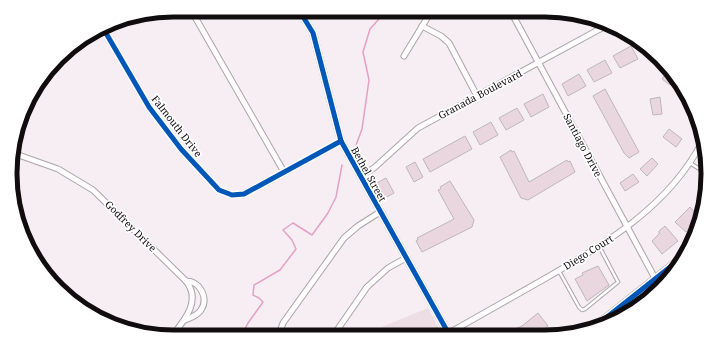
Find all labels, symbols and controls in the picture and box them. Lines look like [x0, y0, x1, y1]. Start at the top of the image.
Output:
street label: Granada Boulevard [436, 66, 524, 122]
street label: Falmouth Drive [149, 92, 205, 160]
street label: Santiago Drive [560, 111, 606, 179]
street label: Bethel Street [348, 144, 390, 204]
street label: Godfrey Drive [102, 197, 160, 255]
street label: Diego Court [561, 231, 616, 273]

